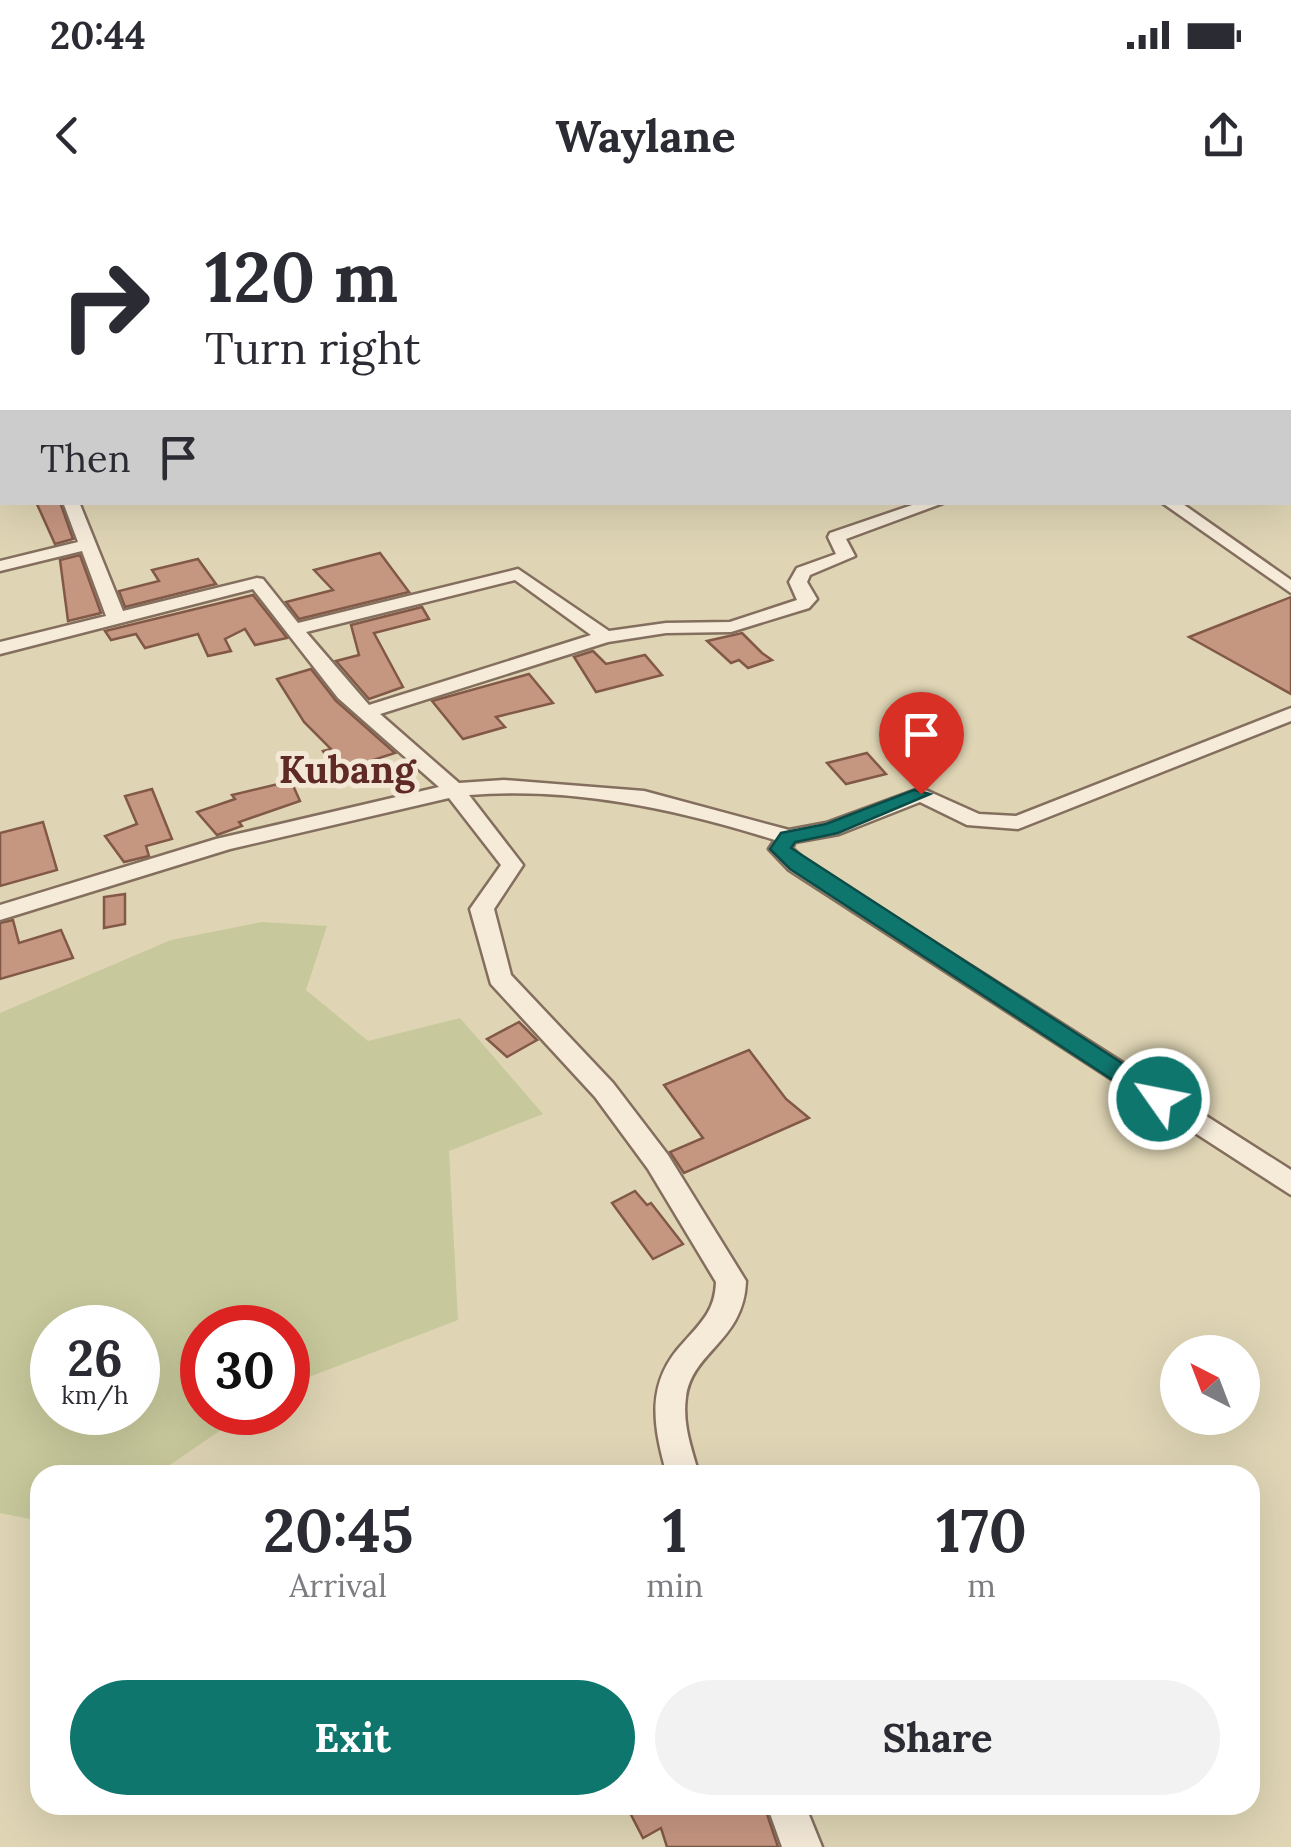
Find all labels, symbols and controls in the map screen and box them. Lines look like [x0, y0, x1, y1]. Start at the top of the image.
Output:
text: 20:44 [50, 11, 146, 59]
text: Waylane [555, 107, 736, 164]
icon: back [40, 108, 95, 163]
icon: share [1196, 108, 1251, 163]
text: 120 m [205, 232, 398, 321]
icon: right [40, 240, 170, 370]
text: Turn right [205, 319, 421, 376]
icon: arrive [151, 430, 206, 485]
text: Then [40, 434, 131, 482]
pin [879, 692, 964, 795]
icon: arrive [894, 707, 949, 762]
district label: Kubang [279, 745, 417, 794]
position arrow [1107, 1047, 1211, 1151]
speed limit sign: 30 [180, 1305, 310, 1435]
text: 26 [67, 1326, 123, 1390]
north arrow [1160, 1335, 1260, 1435]
map controls [1160, 1335, 1260, 1435]
text: km/h [61, 1379, 129, 1411]
text: 20:45 [263, 1492, 413, 1568]
text: 1 [663, 1492, 687, 1568]
text: 170 [936, 1492, 1027, 1568]
text: Arrival [289, 1565, 387, 1606]
text: min [646, 1565, 703, 1606]
text: m [967, 1565, 996, 1606]
button: Exit [70, 1680, 635, 1795]
button: Share [655, 1680, 1220, 1795]

